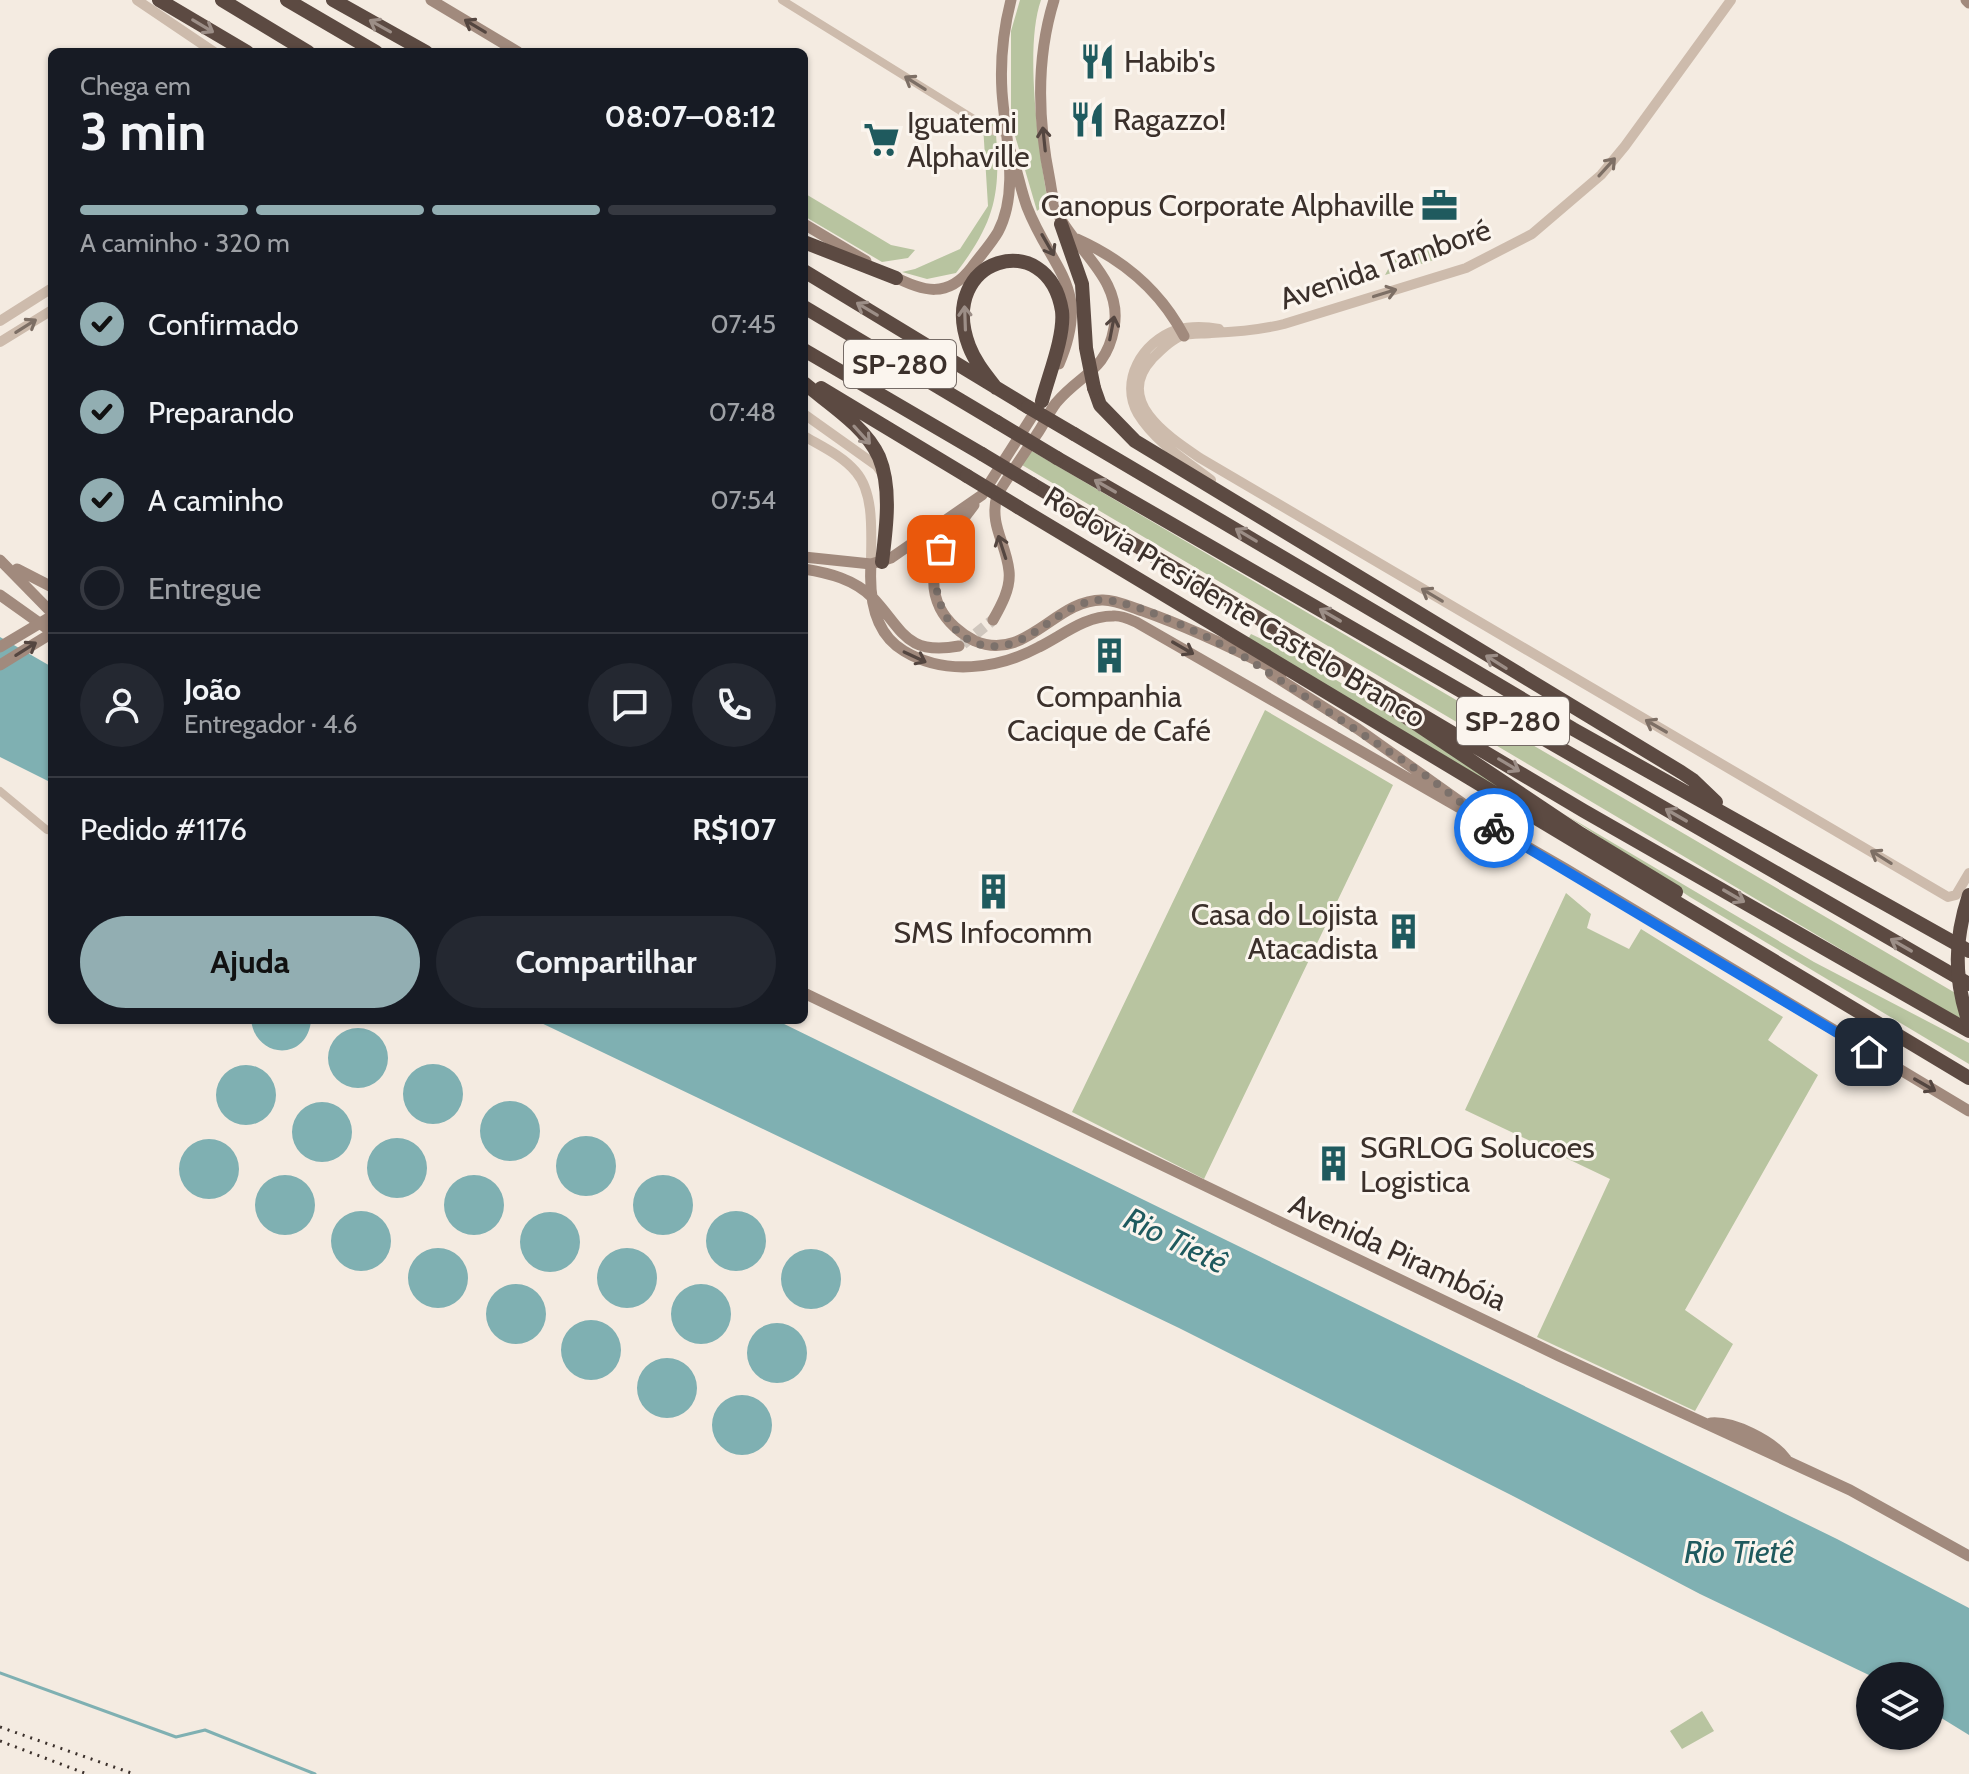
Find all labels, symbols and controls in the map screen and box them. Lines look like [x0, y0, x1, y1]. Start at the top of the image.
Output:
one-way arrow [191, 18, 214, 34]
one-way arrow [368, 18, 392, 33]
one-way arrow [464, 18, 487, 34]
restaurant icon: Habib's [1079, 42, 1117, 80]
place label: Habib's [1124, 43, 1216, 80]
text: Chega em [80, 70, 191, 102]
one-way arrow [904, 75, 927, 91]
text: 08:07–08:12 [605, 98, 776, 135]
text: 3 min [80, 100, 206, 163]
restaurant icon: Ragazzo! [1068, 100, 1106, 138]
place label: Ragazzo! [1113, 101, 1226, 138]
place label: Iguatemi Alphaville [907, 104, 1030, 175]
supermarket icon: Iguatemi Alphaville [862, 120, 900, 158]
one-way arrow [1036, 126, 1051, 153]
one-way arrow [1598, 158, 1616, 178]
office icon: Canopus Corporate Alphaville [1421, 186, 1459, 224]
place label: Canopus Corporate Alphaville [1041, 187, 1414, 224]
street label: Avenida Tamboré [1275, 211, 1495, 317]
text: A caminho · 320 m [80, 227, 290, 259]
one-way arrow [1041, 233, 1056, 257]
one-way arrow [1371, 285, 1397, 300]
one-way arrow [856, 301, 879, 317]
icon: check [80, 302, 124, 346]
one-way arrow [957, 305, 972, 332]
text: Confirmado [148, 306, 299, 343]
text: 07:45 [711, 308, 776, 340]
one-way arrow [1106, 316, 1121, 342]
one-way arrow [14, 317, 37, 333]
road number: SP-280 [844, 340, 956, 388]
icon: check [80, 390, 124, 434]
text: Preparando [148, 394, 294, 431]
text: 07:48 [709, 396, 776, 428]
one-way arrow [852, 424, 870, 444]
icon: check [80, 478, 124, 522]
street label: Rodovia Presidente Castelo Branco [1037, 478, 1433, 736]
one-way arrow [1093, 478, 1117, 493]
text: A caminho [148, 482, 283, 519]
text: 07:54 [711, 484, 776, 516]
pin [907, 515, 975, 583]
icon: bag [919, 527, 963, 571]
one-way arrow [1235, 527, 1258, 543]
one-way arrow [994, 534, 1009, 559]
text: Entregue [148, 570, 261, 607]
one-way arrow [1421, 586, 1444, 602]
one-way arrow [1319, 607, 1342, 623]
building icon: Companhia Cacique de Café [1090, 636, 1128, 674]
one-way arrow [14, 640, 37, 656]
one-way arrow [1171, 640, 1194, 656]
one-way arrow [903, 650, 927, 665]
one-way arrow [1485, 654, 1508, 670]
button: person [80, 663, 164, 747]
button: chat [588, 663, 672, 747]
button: phone [692, 663, 776, 747]
text: João [184, 671, 241, 708]
place label: Companhia Cacique de Café [1007, 678, 1211, 749]
road number: SP-280 [1457, 697, 1569, 745]
text: Entregador · 4.6 [184, 708, 358, 740]
one-way arrow [1645, 718, 1668, 734]
one-way arrow [1497, 758, 1520, 774]
courier [1454, 788, 1534, 868]
icon: bike [1472, 806, 1516, 850]
one-way arrow [1665, 807, 1688, 823]
text: Pedido #1176 [80, 811, 247, 848]
text: R$107 [692, 811, 776, 848]
one-way arrow [1870, 849, 1893, 865]
building icon: SMS Infocomm [974, 872, 1012, 910]
one-way arrow [1721, 888, 1745, 904]
place label: Casa do Lojista Atacadista [1191, 896, 1379, 967]
building icon: Casa do Lojista Atacadista [1385, 912, 1423, 950]
place label: SMS Infocomm [894, 914, 1092, 951]
button: Ajuda [80, 916, 420, 1008]
button: Compartilhar [436, 916, 776, 1008]
one-way arrow [1890, 937, 1914, 952]
pin [1835, 1018, 1903, 1086]
icon: home [1847, 1030, 1891, 1074]
one-way arrow [1913, 1077, 1936, 1093]
place label: SGRLOG Solucoes Logistica [1360, 1129, 1595, 1200]
building icon: SGRLOG Solucoes Logistica [1315, 1145, 1353, 1183]
street label: Avenida Pirambóia [1283, 1185, 1513, 1319]
water label: Rio Tietê [1118, 1198, 1234, 1282]
water label: Rio Tietê [1684, 1532, 1794, 1571]
map controls [1856, 1662, 1944, 1750]
button: layers [1856, 1662, 1944, 1750]

